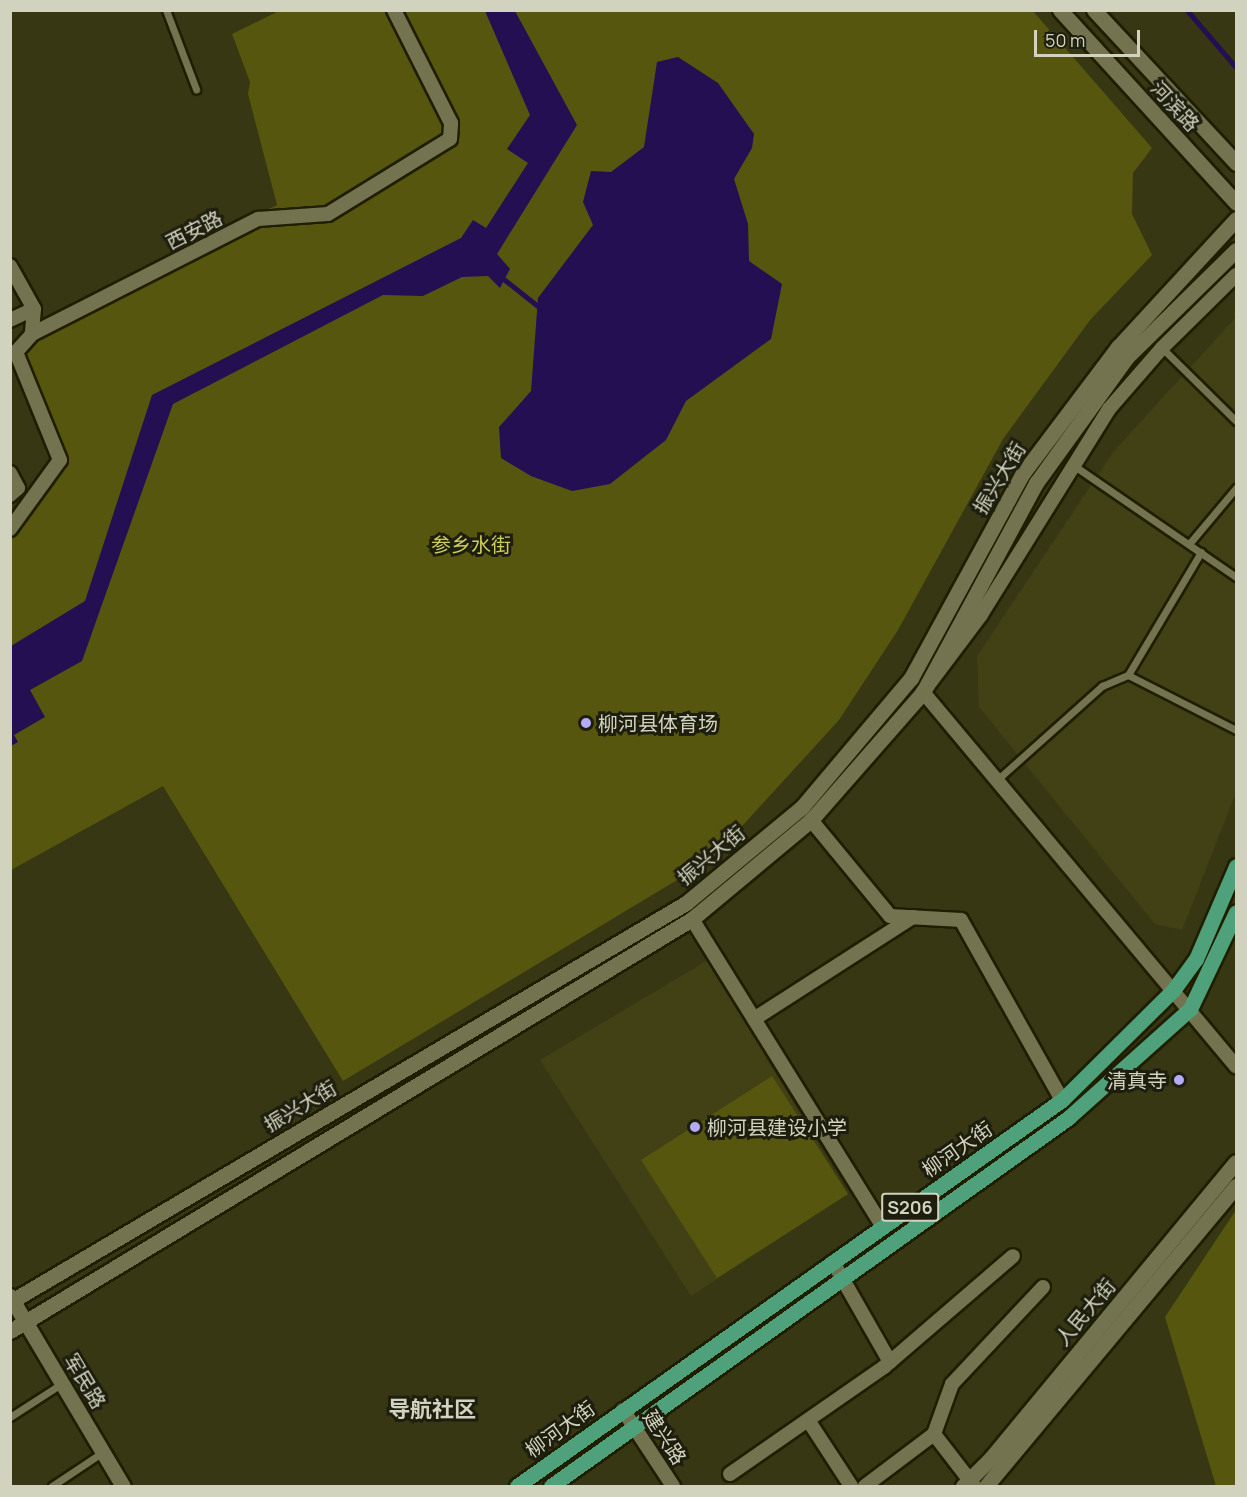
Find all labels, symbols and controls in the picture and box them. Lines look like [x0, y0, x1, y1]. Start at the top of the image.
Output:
scale bar [1037, 18, 1144, 56]
text: 50 m [1045, 28, 1085, 52]
street label: 河滨路 [1146, 76, 1204, 136]
street label: 西安路 [162, 206, 226, 254]
street label: 振兴大街 [968, 438, 1030, 518]
park label: 参乡水街 [431, 532, 511, 556]
place label: 柳河县体育场 [598, 711, 718, 735]
marker: 柳河县体育场 [579, 716, 593, 730]
street label: 振兴大街 [673, 820, 749, 890]
place label: 清真寺 [1107, 1068, 1167, 1092]
marker: 清真寺 [1172, 1073, 1186, 1087]
street label: 振兴大街 [260, 1075, 340, 1137]
place label: 柳河县建设小学 [707, 1115, 847, 1139]
street label: 柳河大街 [917, 1116, 997, 1182]
marker: 柳河县建设小学 [688, 1120, 702, 1134]
road number: S206 [880, 1192, 940, 1222]
street label: 人民大街 [1050, 1274, 1120, 1350]
street label: 军民路 [59, 1349, 111, 1413]
street label: 柳河大街 [521, 1396, 599, 1462]
district label: 导航社区 [388, 1397, 476, 1423]
street label: 建兴路 [639, 1405, 691, 1469]

